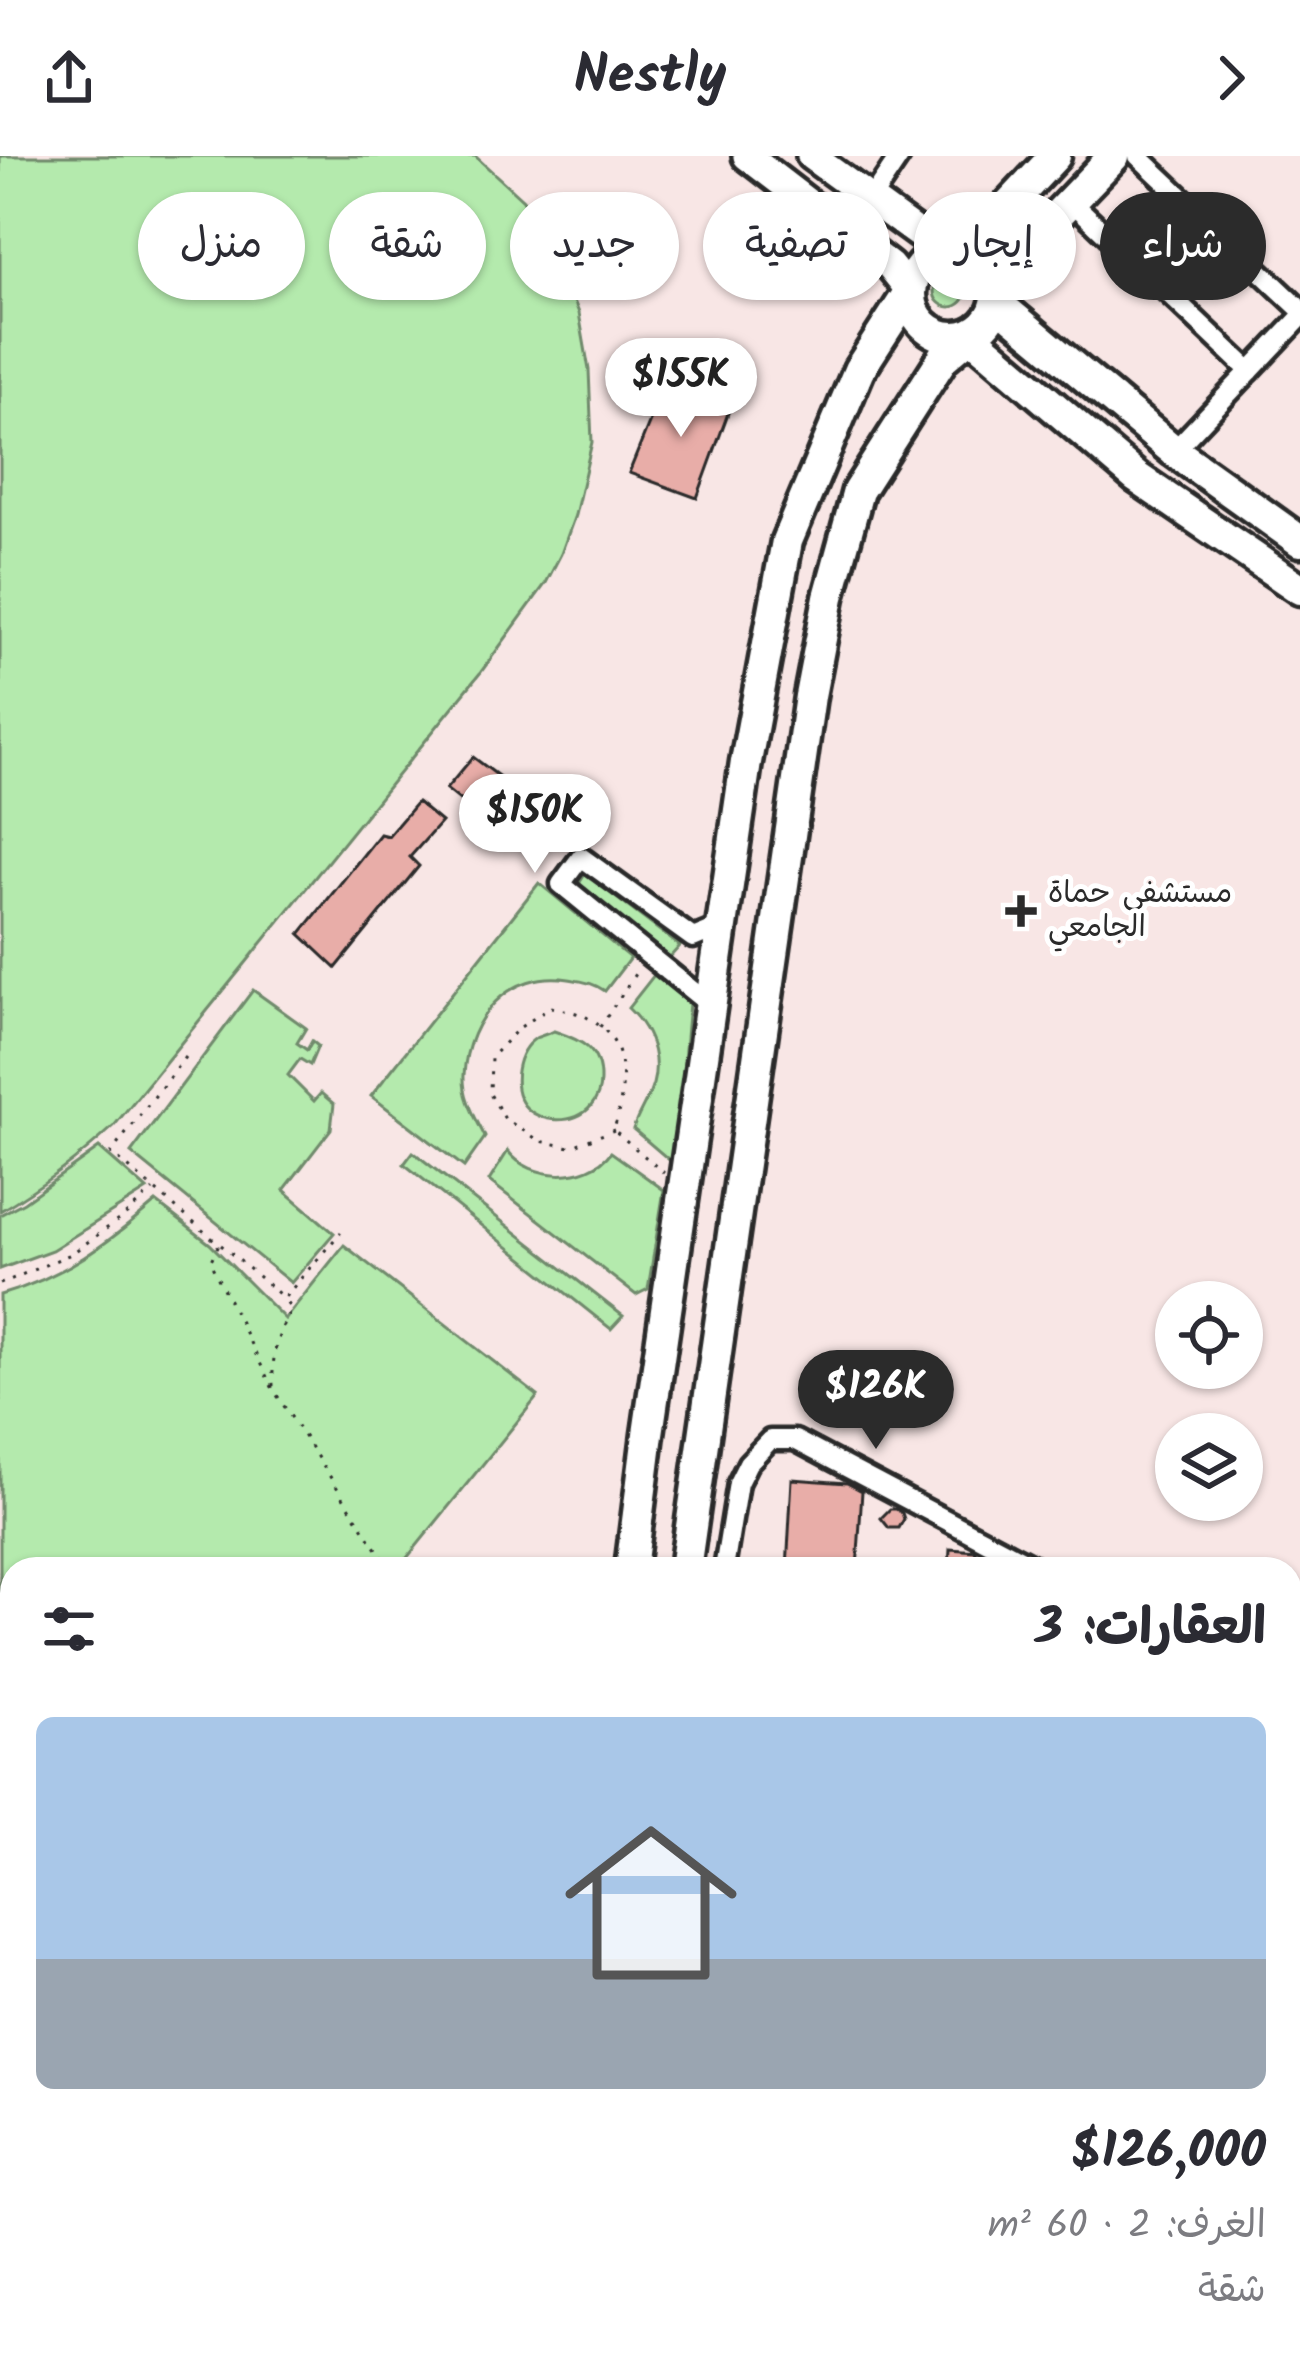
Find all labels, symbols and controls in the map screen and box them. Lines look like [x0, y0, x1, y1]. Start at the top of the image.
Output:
text: Nestly [574, 35, 726, 121]
icon: share [36, 45, 102, 111]
icon: forward [1198, 45, 1264, 111]
chip: منزل [138, 192, 305, 300]
chip: شقة [329, 192, 486, 300]
chip: جديد [510, 192, 679, 300]
chip: تصفية [703, 192, 890, 300]
chip: إيجار [914, 192, 1076, 300]
chip: شراء [1100, 192, 1266, 300]
pin: $155K [597, 338, 765, 440]
text: $155K [632, 346, 730, 408]
pin: $150K [451, 774, 619, 876]
text: $150K [486, 782, 584, 844]
place label: مستشفى حماة الجامعي [1048, 870, 1232, 952]
marker: مستشفى حماة الجامعي [1005, 895, 1037, 927]
map controls [1155, 1281, 1263, 1521]
button: locate [1155, 1281, 1263, 1389]
pin: $126K [792, 1350, 960, 1452]
text: $126K [825, 1358, 927, 1420]
button: layers [1155, 1413, 1263, 1521]
text: العقارات: 3 [1035, 1589, 1266, 1670]
icon: filters [36, 1596, 102, 1662]
icon: home [543, 1795, 759, 2011]
text: $126,000 [1071, 2113, 1266, 2194]
text: الغرف: 2 · 60 m² [988, 2196, 1266, 2258]
text: شقة [1198, 2260, 1266, 2322]

